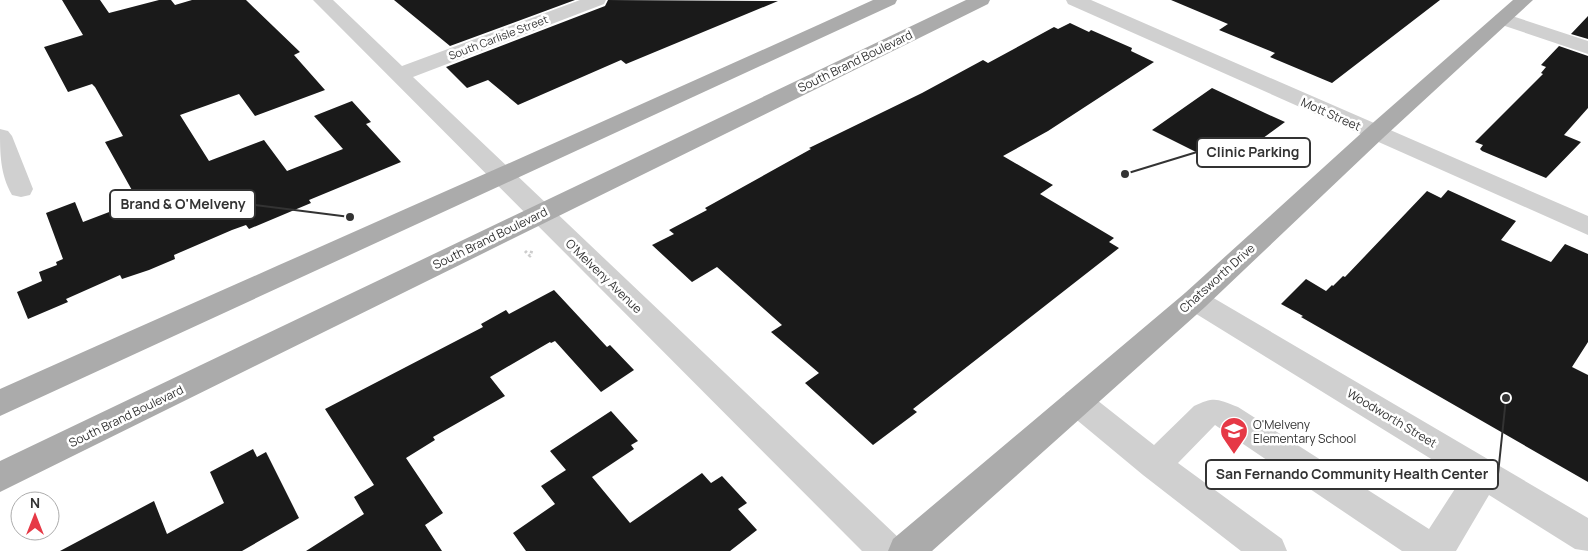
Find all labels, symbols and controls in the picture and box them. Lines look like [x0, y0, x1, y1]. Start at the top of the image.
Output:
street label: South Carlisle Street [446, 11, 550, 63]
street label: South Brand Boulevard [795, 26, 915, 96]
street label: Mott Street [1298, 93, 1364, 135]
callout: Clinic Parking [1197, 138, 1310, 167]
text: Clinic Parking [1207, 142, 1299, 161]
callout: Brand & O'Melveny [110, 190, 255, 219]
text: Brand & O'Melveny [120, 194, 246, 213]
street label: South Brand Boulevard [430, 203, 550, 273]
street label: O'Melveny Avenue [562, 235, 646, 317]
street label: Chatsworth Drive [1176, 240, 1258, 316]
street label: South Brand Boulevard [66, 381, 186, 451]
street label: Woodworth Street [1344, 384, 1440, 452]
school or university icon: O'Melveny Elementary School [1219, 416, 1249, 455]
place label: O'Melveny Elementary School [1253, 416, 1356, 447]
callout: San Fernando Community Health Center [1206, 460, 1498, 489]
text: San Fernando Community Health Center [1216, 464, 1489, 483]
north arrow [10, 491, 60, 541]
text: N [30, 493, 40, 512]

